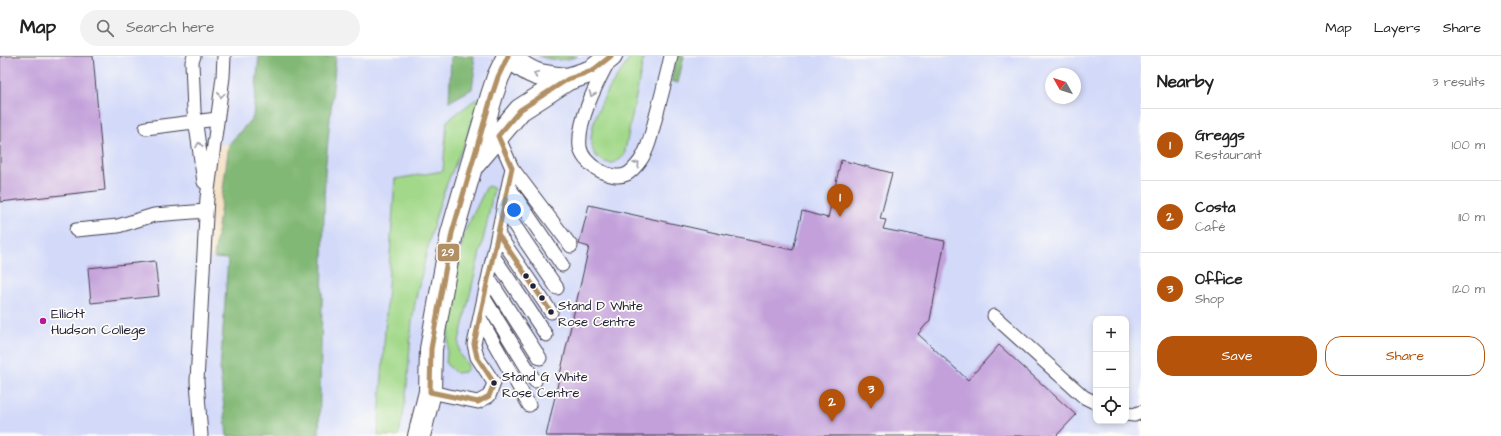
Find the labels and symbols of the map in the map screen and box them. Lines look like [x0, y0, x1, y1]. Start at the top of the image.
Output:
north arrow [1045, 68, 1081, 104]
one-way arrow [533, 71, 541, 79]
one-way arrow [589, 90, 597, 97]
one-way arrow [217, 92, 226, 98]
one-way arrow [195, 142, 204, 148]
one-way arrow [632, 161, 639, 168]
pin: 1 [827, 184, 853, 217]
your location [504, 200, 524, 220]
line badge: 29 [437, 243, 460, 262]
text: 29 [441, 245, 454, 260]
unlabelled marker [521, 271, 531, 281]
unlabelled marker [528, 281, 538, 291]
unlabelled marker [537, 293, 547, 303]
place label: Stand D White Rose Centre [558, 297, 643, 331]
place label: Elliott Hudson College [51, 304, 146, 340]
marker: Stand D White Rose Centre [546, 307, 556, 317]
marker: Elliott Hudson College [38, 316, 48, 326]
place label: Stand G White Rose Centre [502, 368, 588, 402]
pin: 3 [858, 376, 884, 409]
marker: Stand G White Rose Centre [489, 378, 499, 388]
pin: 2 [819, 389, 845, 422]

